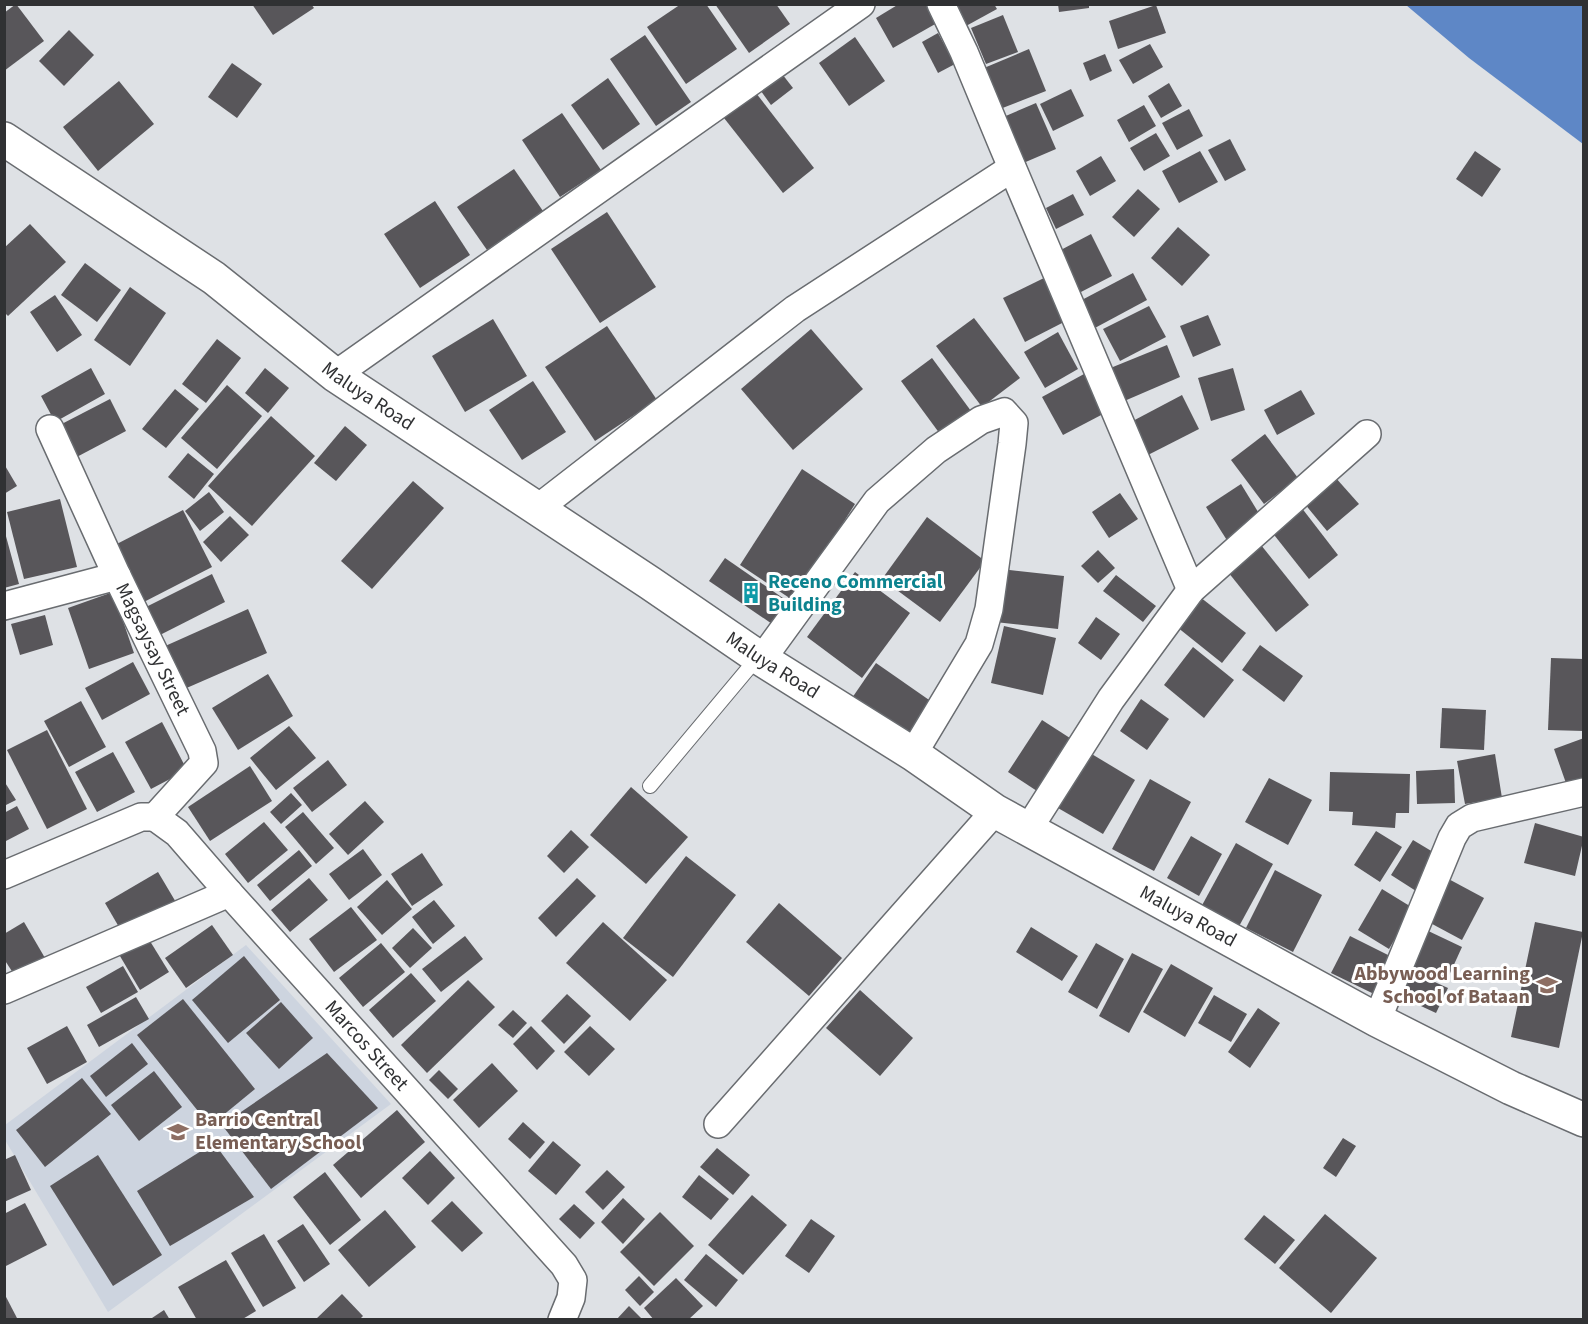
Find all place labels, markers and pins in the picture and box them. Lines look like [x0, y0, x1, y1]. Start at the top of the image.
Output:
place label: Receno Commercial Building [768, 568, 943, 619]
building icon: Receno Commercial Building [739, 581, 763, 605]
place label: Abbywood Learning School of Bataan [1354, 960, 1530, 1011]
school or university icon: Abbywood Learning School of Bataan [1535, 973, 1559, 997]
place label: Barrio Central Elementary School [195, 1106, 361, 1157]
school or university icon: Barrio Central Elementary School [166, 1120, 190, 1144]

